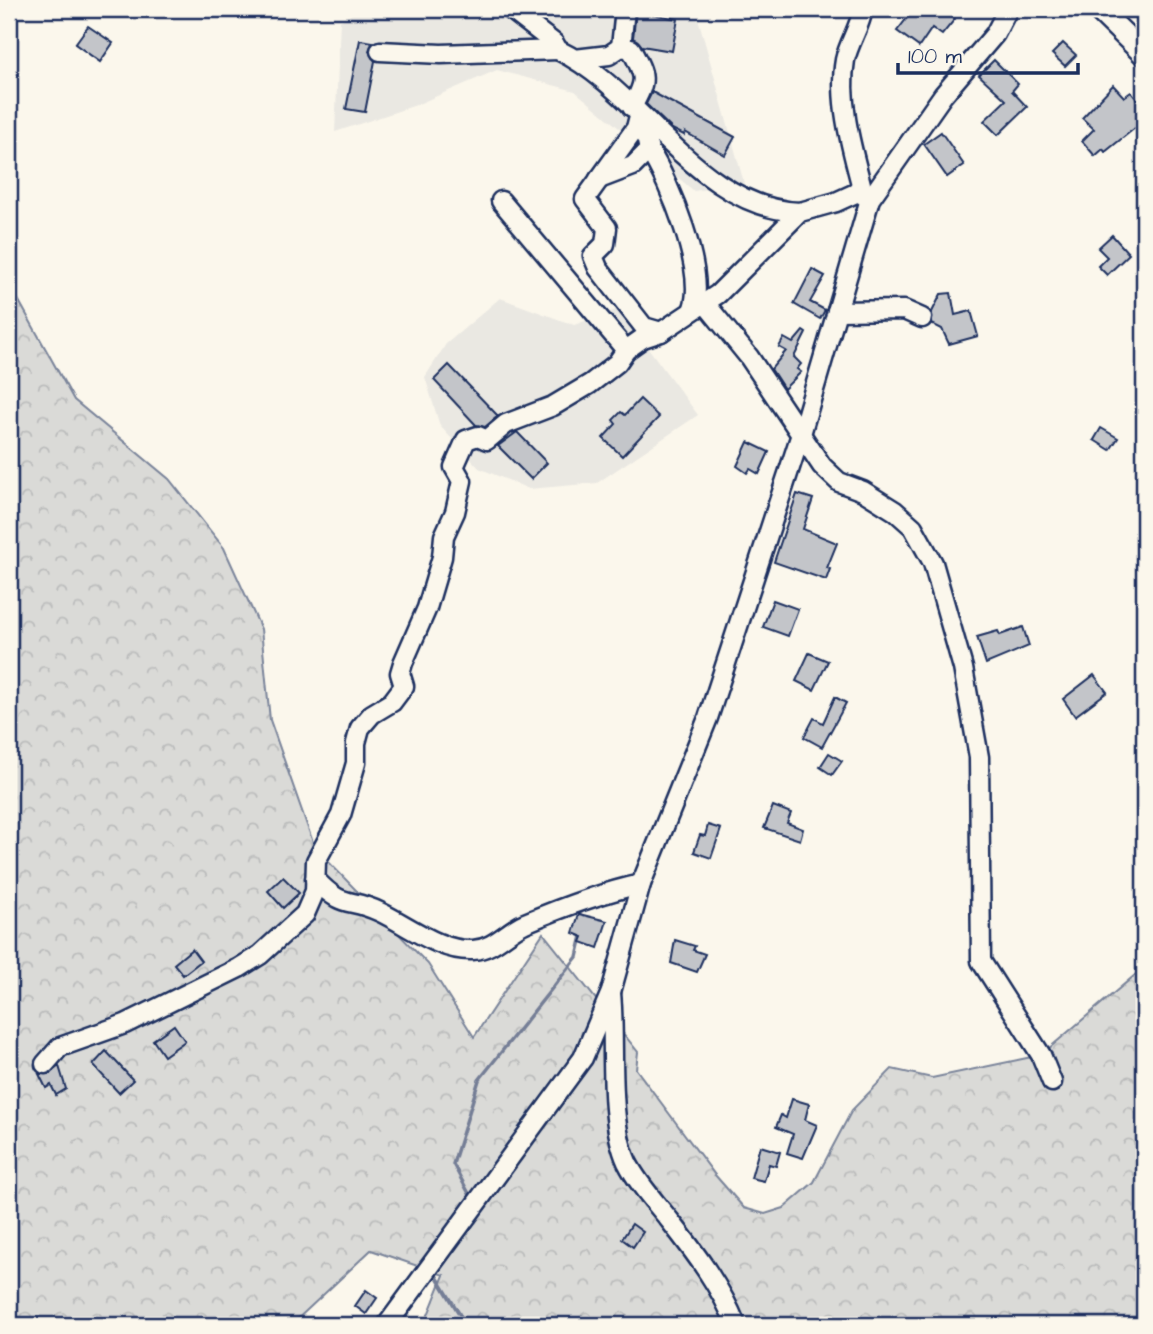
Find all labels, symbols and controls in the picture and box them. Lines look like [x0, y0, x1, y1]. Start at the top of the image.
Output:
scale bar [898, 32, 1078, 76]
text: 100 m [908, 42, 963, 71]

